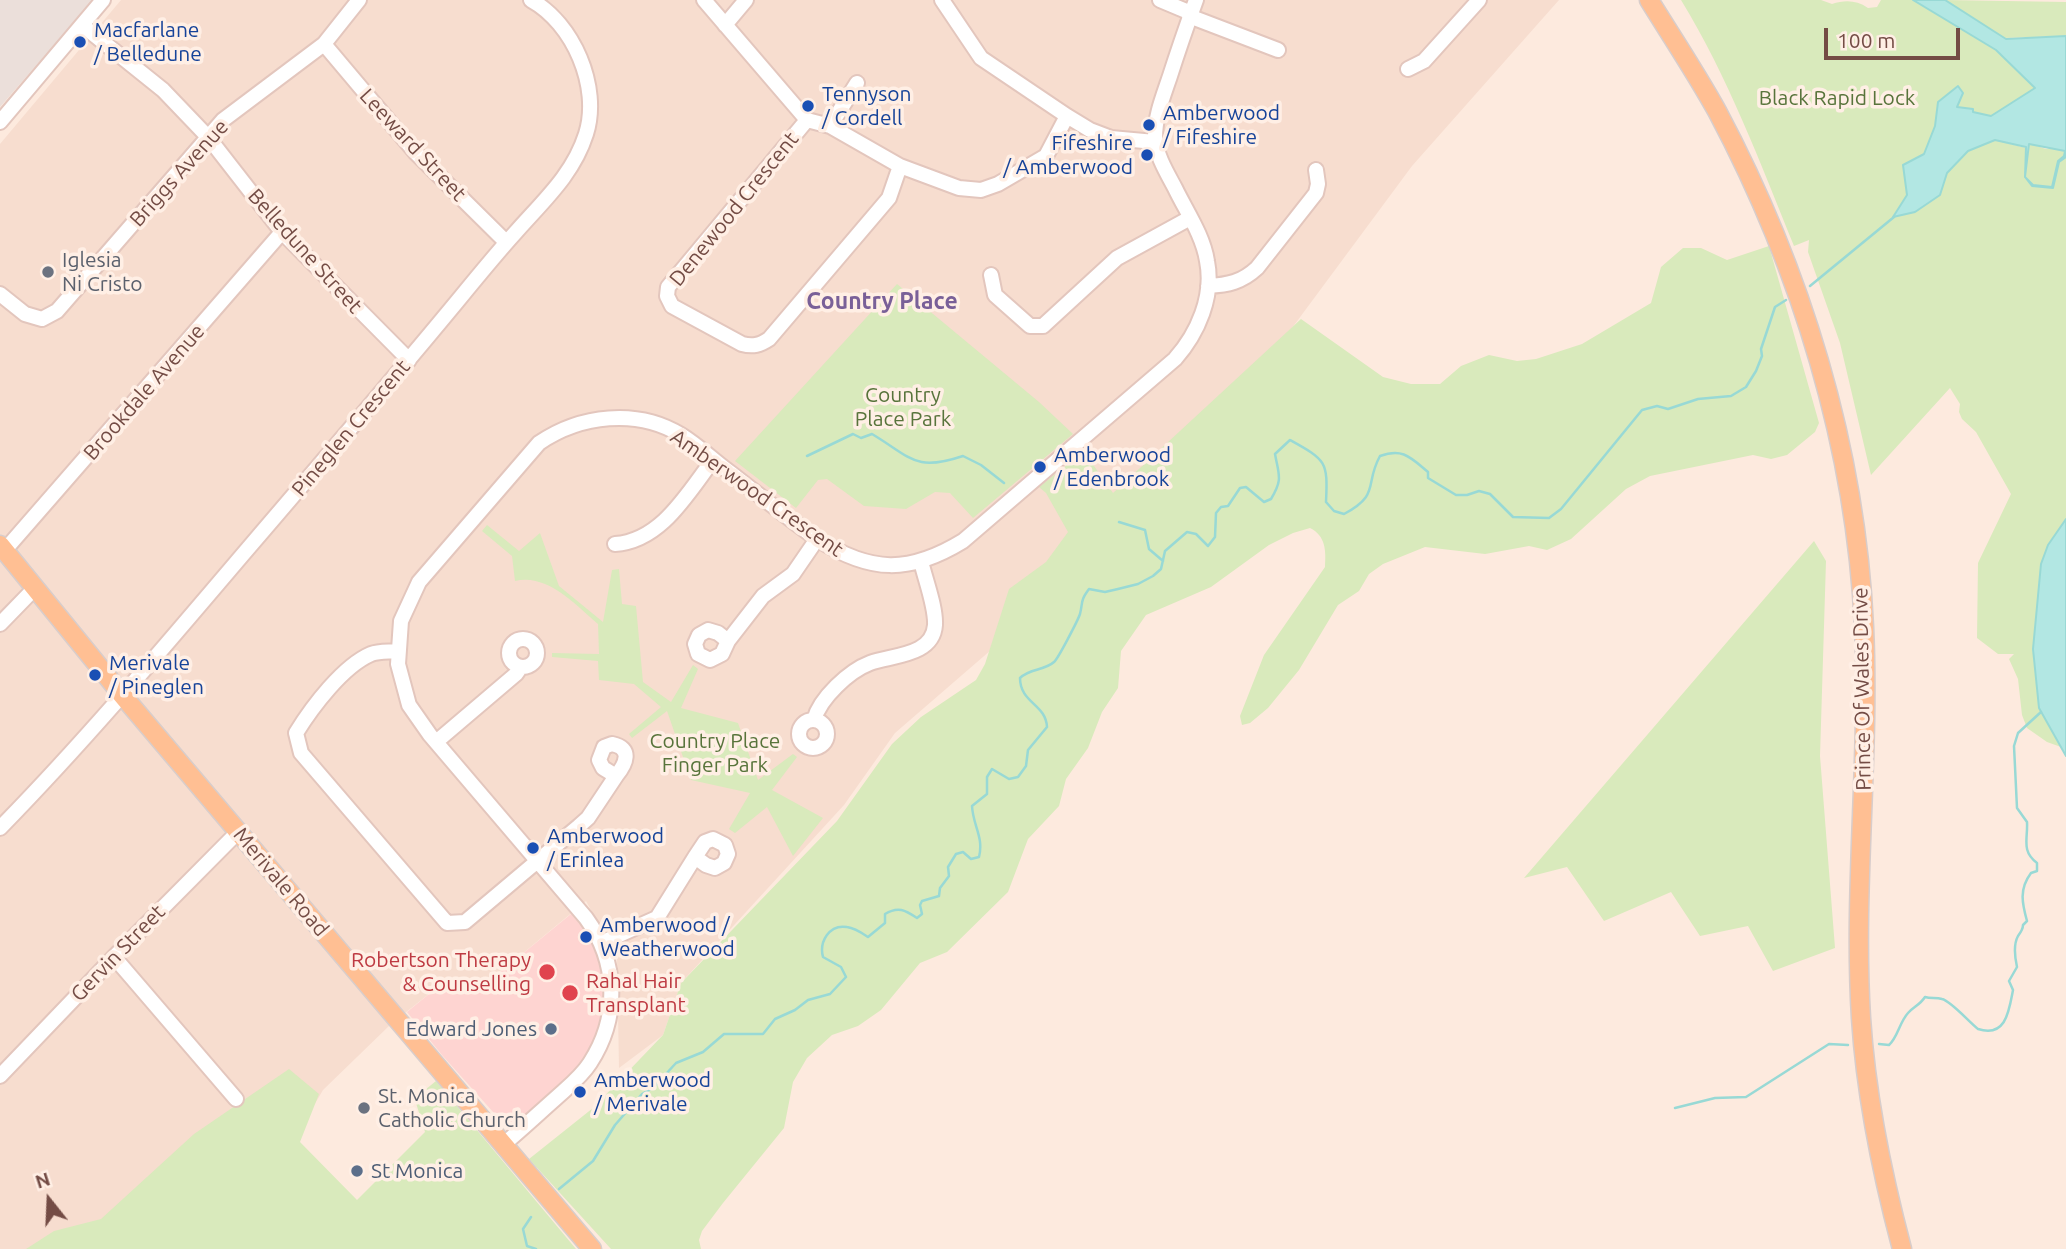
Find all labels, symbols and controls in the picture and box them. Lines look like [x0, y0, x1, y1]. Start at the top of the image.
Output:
scale bar [1828, 14, 1965, 58]
place label: Macfarlane / Belledune [94, 17, 202, 67]
text: 100 m [1837, 28, 1895, 52]
marker: Macfarlane / Belledune [72, 34, 88, 50]
place label: Tennyson / Cordell [822, 81, 912, 131]
street label: Leeward Street [354, 84, 472, 206]
park label: Black Rapid Lock [1759, 85, 1915, 111]
marker: Tennyson / Cordell [800, 98, 816, 114]
place label: Amberwood / Fifeshire [1163, 100, 1280, 150]
street label: Briggs Avenue [124, 114, 234, 232]
marker: Amberwood / Fifeshire [1141, 117, 1157, 133]
street label: Denewood Crescent [664, 127, 804, 291]
place label: Fifeshire / Amberwood [1003, 130, 1133, 180]
marker: Fifeshire / Amberwood [1139, 147, 1155, 163]
street label: Belledune Street [242, 184, 368, 318]
place label: Iglesia Ni Cristo [62, 247, 142, 297]
marker: Iglesia Ni Cristo [40, 264, 56, 280]
district label: Country Place [806, 287, 958, 315]
street label: Brookdale Avenue [78, 319, 210, 465]
street label: Pineglen Crescent [287, 355, 415, 501]
park label: Country Place Park [855, 382, 951, 432]
street label: Amberwood Crescent [666, 424, 848, 562]
place label: Amberwood / Edenbrook [1054, 442, 1171, 492]
marker: Amberwood / Edenbrook [1032, 459, 1048, 475]
street label: Prince Of Wales Drive [1848, 587, 1876, 791]
place label: Merivale / Pineglen [109, 650, 204, 700]
marker: Merivale / Pineglen [87, 667, 103, 683]
park label: Country Place Finger Park [650, 728, 780, 778]
street label: Merivale Road [228, 823, 334, 941]
place label: Amberwood / Erinlea [547, 823, 664, 873]
marker: Amberwood / Erinlea [525, 840, 541, 856]
street label: Gervin Street [66, 899, 170, 1007]
place label: Amberwood / Weatherwood [600, 912, 735, 962]
marker: Amberwood / Weatherwood [578, 929, 594, 945]
place label: Robertson Therapy & Counselling [351, 947, 531, 997]
marker: Robertson Therapy & Counselling [537, 962, 557, 982]
place label: Rahal Hair Transplant [586, 968, 686, 1018]
marker: Rahal Hair Transplant [560, 983, 580, 1003]
place label: Edward Jones [406, 1016, 537, 1042]
marker: Edward Jones [543, 1021, 559, 1037]
place label: Amberwood / Merivale [594, 1067, 711, 1117]
place label: St. Monica Catholic Church [378, 1083, 526, 1133]
marker: Amberwood / Merivale [572, 1084, 588, 1100]
marker: St. Monica Catholic Church [356, 1100, 372, 1116]
place label: St Monica [371, 1158, 463, 1184]
marker: St Monica [349, 1163, 365, 1179]
north arrow [14, 1165, 84, 1235]
text: N [32, 1167, 53, 1193]

